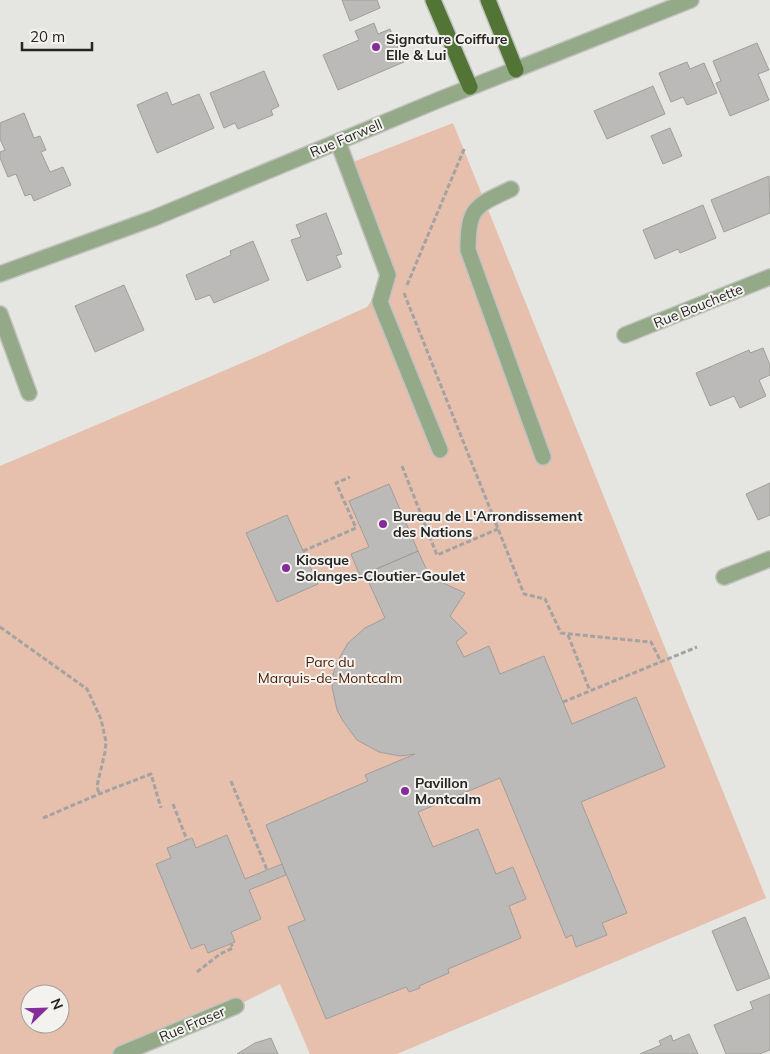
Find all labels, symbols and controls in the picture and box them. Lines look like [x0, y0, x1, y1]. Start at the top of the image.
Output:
scale bar [22, 20, 92, 52]
text: 20 m [30, 27, 65, 46]
place label: Signature Coiffure Elle & Lui [386, 30, 508, 64]
marker: Signature Coiffure Elle & Lui [370, 41, 382, 53]
street label: Rue Farwell [307, 115, 385, 161]
street label: Rue Bouchette [651, 280, 745, 332]
place label: Bureau de L'Arrondissement des Nations [393, 507, 583, 541]
marker: Bureau de L'Arrondissement des Nations [377, 518, 389, 530]
place label: Kiosque Solanges-Cloutier-Goulet [296, 551, 466, 585]
marker: Kiosque Solanges-Cloutier-Goulet [280, 562, 292, 574]
park label: Parc du Marquis-de-Montcalm [258, 653, 402, 687]
place label: Pavillon Montcalm [415, 774, 481, 808]
marker: Pavillon Montcalm [399, 785, 411, 797]
north arrow [20, 984, 70, 1034]
text: N [47, 996, 67, 1012]
street label: Rue Fraser [156, 1002, 228, 1046]

